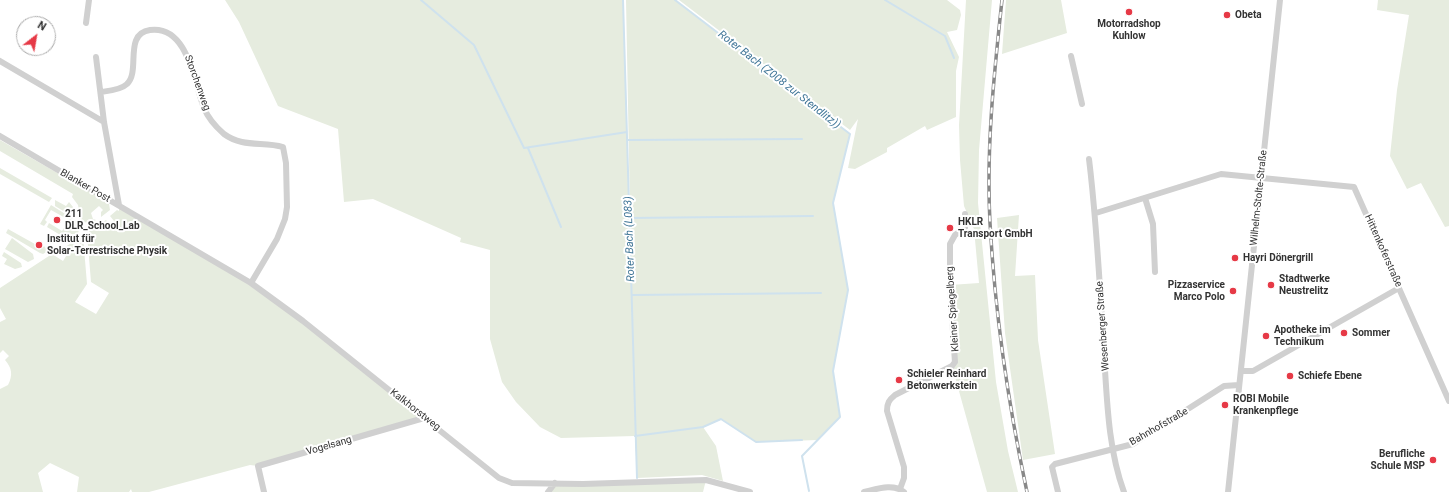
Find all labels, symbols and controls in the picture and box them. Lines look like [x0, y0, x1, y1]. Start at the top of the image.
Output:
marker: Motorradshop Kuhlow [1124, 7, 1134, 17]
place label: Obeta [1235, 9, 1262, 21]
marker: Obeta [1222, 10, 1232, 20]
north arrow [16, 16, 56, 56]
place label: Motorradshop Kuhlow [1097, 18, 1161, 42]
text: N [35, 19, 49, 34]
water label: Roter Bach (Z008 zur Stendlitz)) [715, 28, 843, 132]
street label: Storchenweg [181, 54, 213, 112]
street label: Wilhelm-Stolte-Straße [1248, 150, 1270, 246]
street label: Blanker Post [58, 167, 112, 205]
water label: Roter Bach (L083) [622, 196, 638, 282]
place label: 211 DLR_School_Lab [65, 208, 140, 232]
street label: Hittenkoferstraße [1362, 213, 1404, 289]
marker: 211 DLR_School_Lab [52, 215, 62, 225]
place label: HKLR Transport GmbH [958, 216, 1033, 240]
marker: HKLR Transport GmbH [945, 223, 955, 233]
place label: Institut für Solar-Terrestrische Physik [47, 233, 167, 256]
marker: Institut für Solar-Terrestrische Physik [34, 240, 44, 250]
place label: Hayri Dönergrill [1243, 252, 1313, 264]
marker: Hayri Dönergrill [1230, 253, 1240, 263]
street label: Kleiner Spiegelberg [944, 266, 962, 352]
place label: Stadtwerke Neustrelitz [1279, 273, 1330, 296]
place label: Pizzaservice Marco Polo [1168, 279, 1225, 302]
marker: Stadtwerke Neustrelitz [1266, 280, 1276, 290]
street label: Wesenberger Straße [1094, 281, 1112, 371]
marker: Pizzaservice Marco Polo [1228, 286, 1238, 296]
place label: Apotheke im Technikum [1274, 324, 1331, 348]
place label: Sommer [1352, 327, 1390, 339]
marker: Sommer [1339, 328, 1349, 338]
marker: Apotheke im Technikum [1261, 331, 1271, 341]
place label: Schieler Reinhard Betonwerkstein [907, 368, 986, 392]
place label: Schiefe Ebene [1298, 370, 1362, 382]
marker: Schiefe Ebene [1285, 371, 1295, 381]
marker: Schieler Reinhard Betonwerkstein [894, 375, 904, 385]
street label: Kalkhorstweg [387, 387, 443, 433]
place label: ROBI Mobile Krankenpflege [1233, 393, 1298, 416]
marker: ROBI Mobile Krankenpflege [1220, 400, 1230, 410]
street label: Bahnhofstraße [1128, 405, 1190, 449]
street label: Vogelsang [305, 434, 353, 458]
place label: Berufliche Schule MSP [1371, 448, 1425, 472]
marker: Berufliche Schule MSP [1428, 455, 1438, 465]

